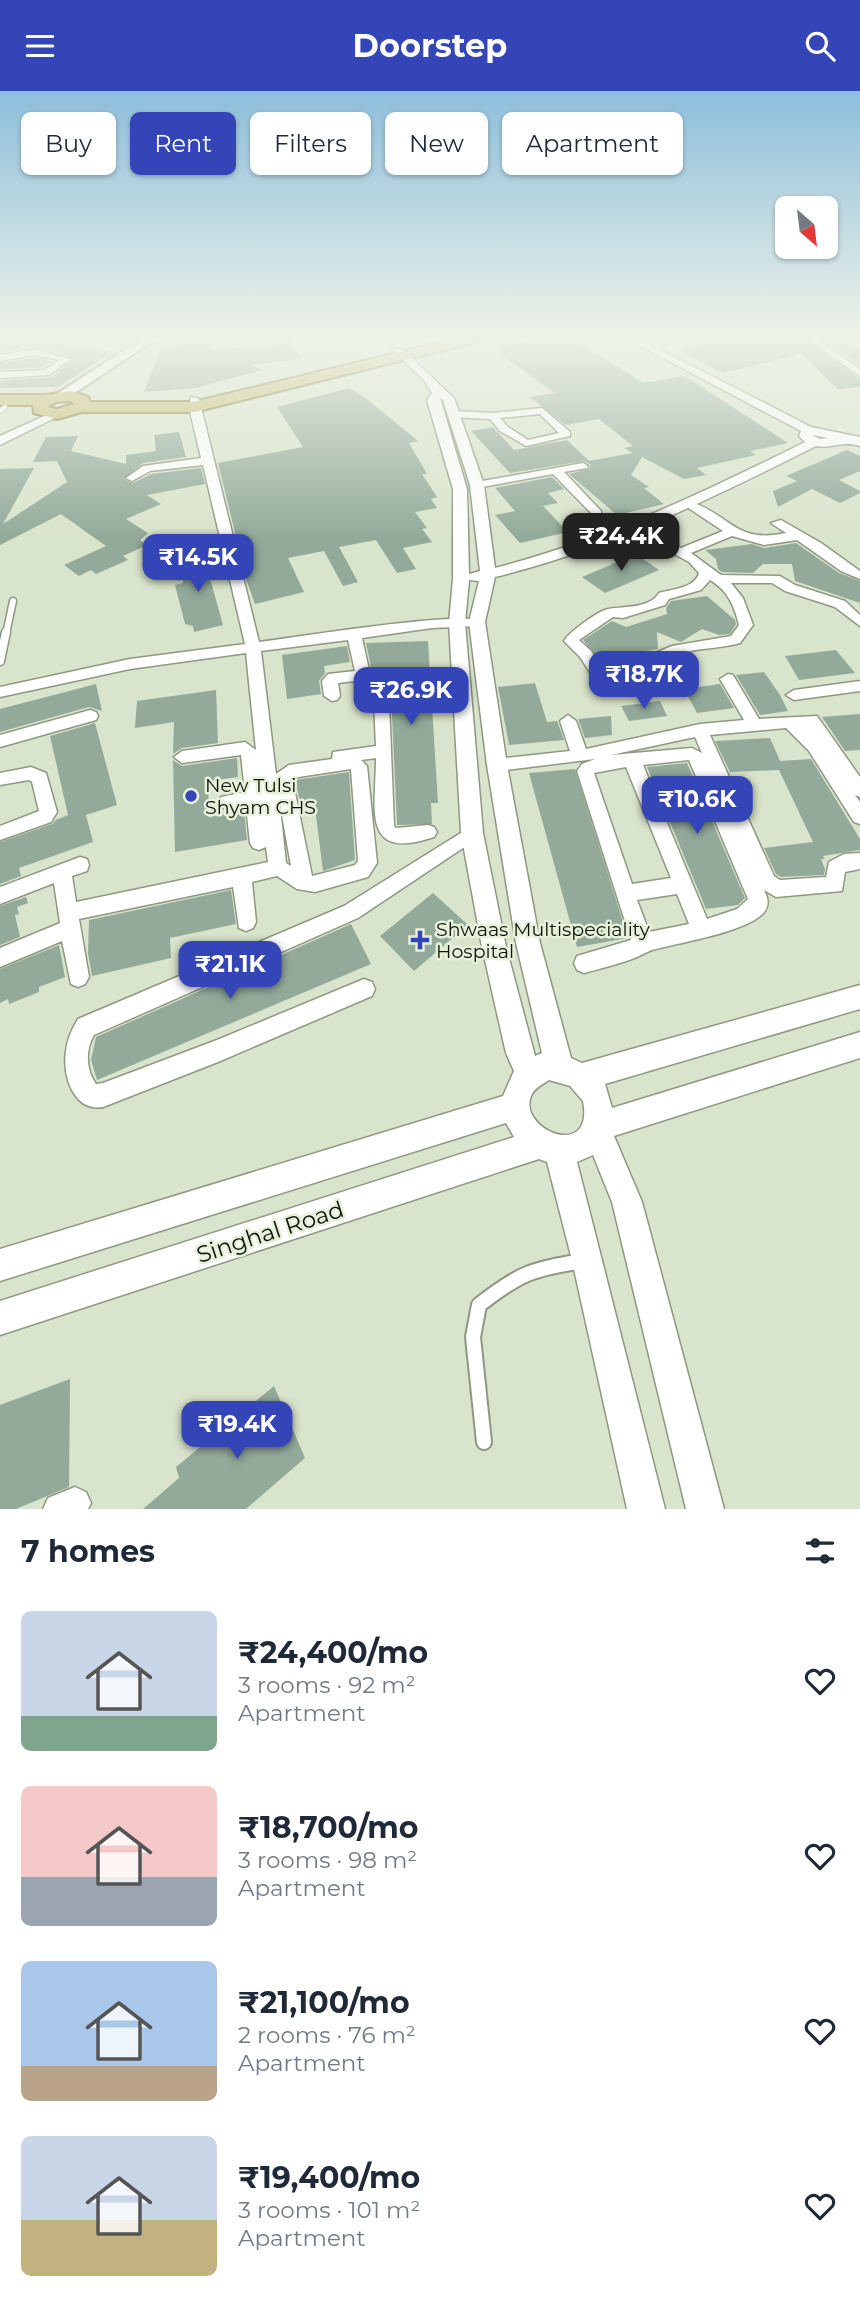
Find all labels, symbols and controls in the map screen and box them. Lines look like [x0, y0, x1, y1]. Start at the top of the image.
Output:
text: Doorstep [353, 26, 507, 65]
icon: menu [21, 27, 59, 65]
icon: search [801, 27, 839, 65]
chip: Buy [21, 112, 116, 175]
chip: Rent [130, 112, 236, 175]
chip: Filters [250, 112, 371, 175]
chip: New [385, 112, 488, 175]
chip: Apartment [502, 112, 683, 175]
north arrow [775, 196, 838, 259]
map controls [775, 196, 838, 259]
pin: ₹24.4K [564, 513, 678, 573]
text: ₹24.4K [578, 522, 664, 550]
pin: ₹14.5K [141, 535, 255, 594]
text: ₹14.5K [159, 543, 237, 571]
pin: ₹18.7K [587, 651, 701, 711]
text: ₹18.7K [605, 660, 683, 688]
pin: ₹26.9K [354, 667, 468, 727]
text: ₹26.9K [370, 676, 452, 704]
place label: New Tulsi Shyam CHS [205, 774, 316, 819]
pin: ₹10.6K [640, 777, 754, 836]
text: ₹10.6K [658, 785, 736, 813]
marker: New Tulsi Shyam CHS [183, 788, 199, 804]
place label: Shwaas Multispeciality Hospital [436, 918, 651, 963]
marker: Shwaas Multispeciality Hospital [410, 930, 430, 950]
pin: ₹21.1K [173, 941, 287, 1001]
text: ₹21.1K [195, 950, 265, 978]
street label: Singhal Road [193, 1195, 347, 1269]
pin: ₹19.4K [180, 1401, 294, 1461]
text: ₹19.4K [197, 1410, 277, 1438]
icon: filters [801, 1532, 839, 1570]
text: 7 homes [21, 1533, 155, 1570]
text: ₹24,400/mo [238, 1634, 428, 1671]
icon: home [77, 1639, 161, 1723]
icon: heart [801, 1662, 839, 1700]
text: 3 rooms · 92 m² [238, 1671, 416, 1699]
text: Apartment [238, 1699, 366, 1727]
text: ₹18,700/mo [238, 1809, 418, 1846]
icon: home [77, 1814, 161, 1898]
icon: heart [801, 1837, 839, 1875]
text: 3 rooms · 98 m² [238, 1846, 417, 1874]
text: Apartment [238, 1874, 366, 1902]
text: ₹21,100/mo [238, 1984, 410, 2021]
icon: home [77, 1989, 161, 2073]
icon: heart [801, 2012, 839, 2050]
text: 2 rooms · 76 m² [238, 2021, 416, 2049]
text: Apartment [238, 2049, 366, 2077]
text: ₹19,400/mo [238, 2159, 420, 2196]
icon: home [77, 2164, 161, 2248]
icon: heart [801, 2187, 839, 2225]
text: 3 rooms · 101 m² [238, 2196, 420, 2224]
text: Apartment [238, 2224, 366, 2252]

